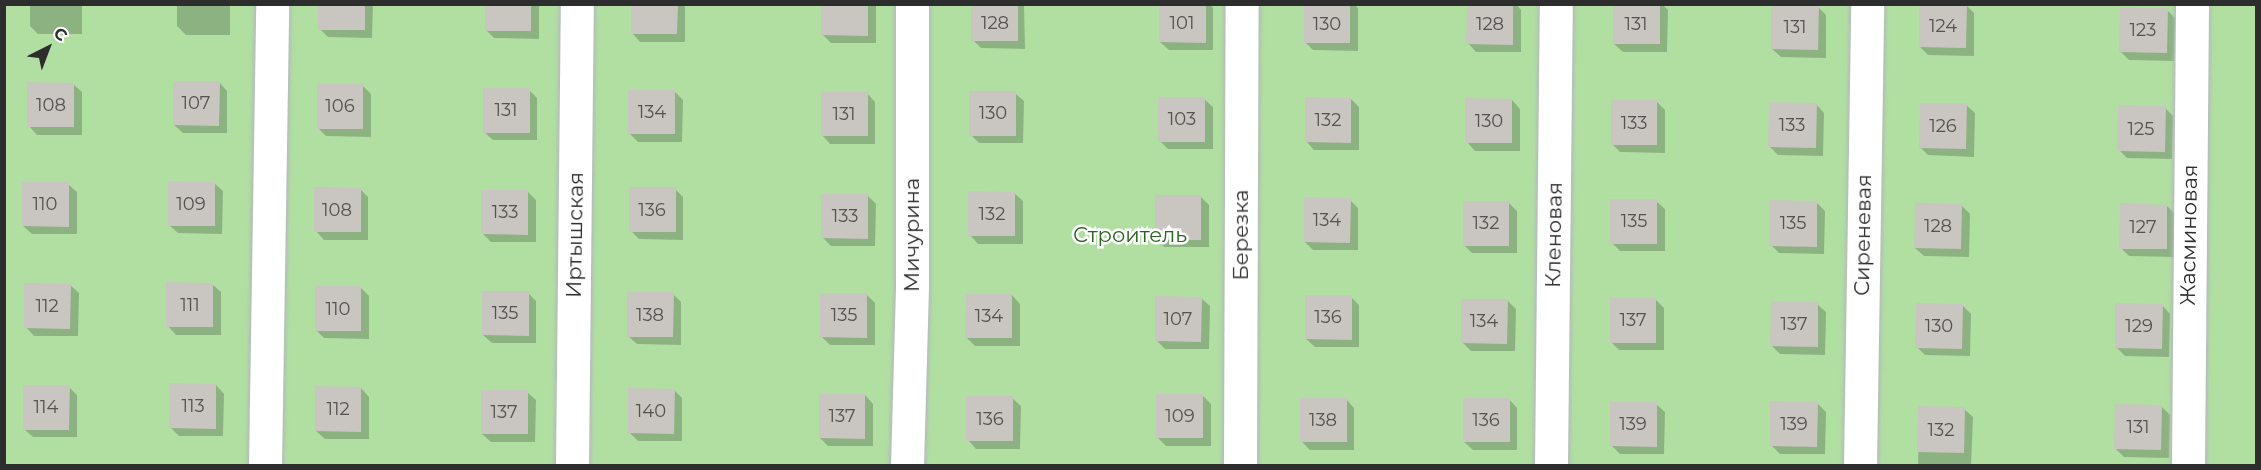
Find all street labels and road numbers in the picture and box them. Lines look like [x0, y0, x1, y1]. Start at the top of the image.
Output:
street label: Жасминовая [2175, 164, 2203, 306]
street label: Иртышская [561, 172, 589, 298]
street label: Сиреневая [1849, 174, 1877, 296]
street label: Мичурина [899, 178, 925, 292]
street label: Кленовая [1540, 182, 1568, 288]
street label: Березка [1228, 189, 1254, 281]

